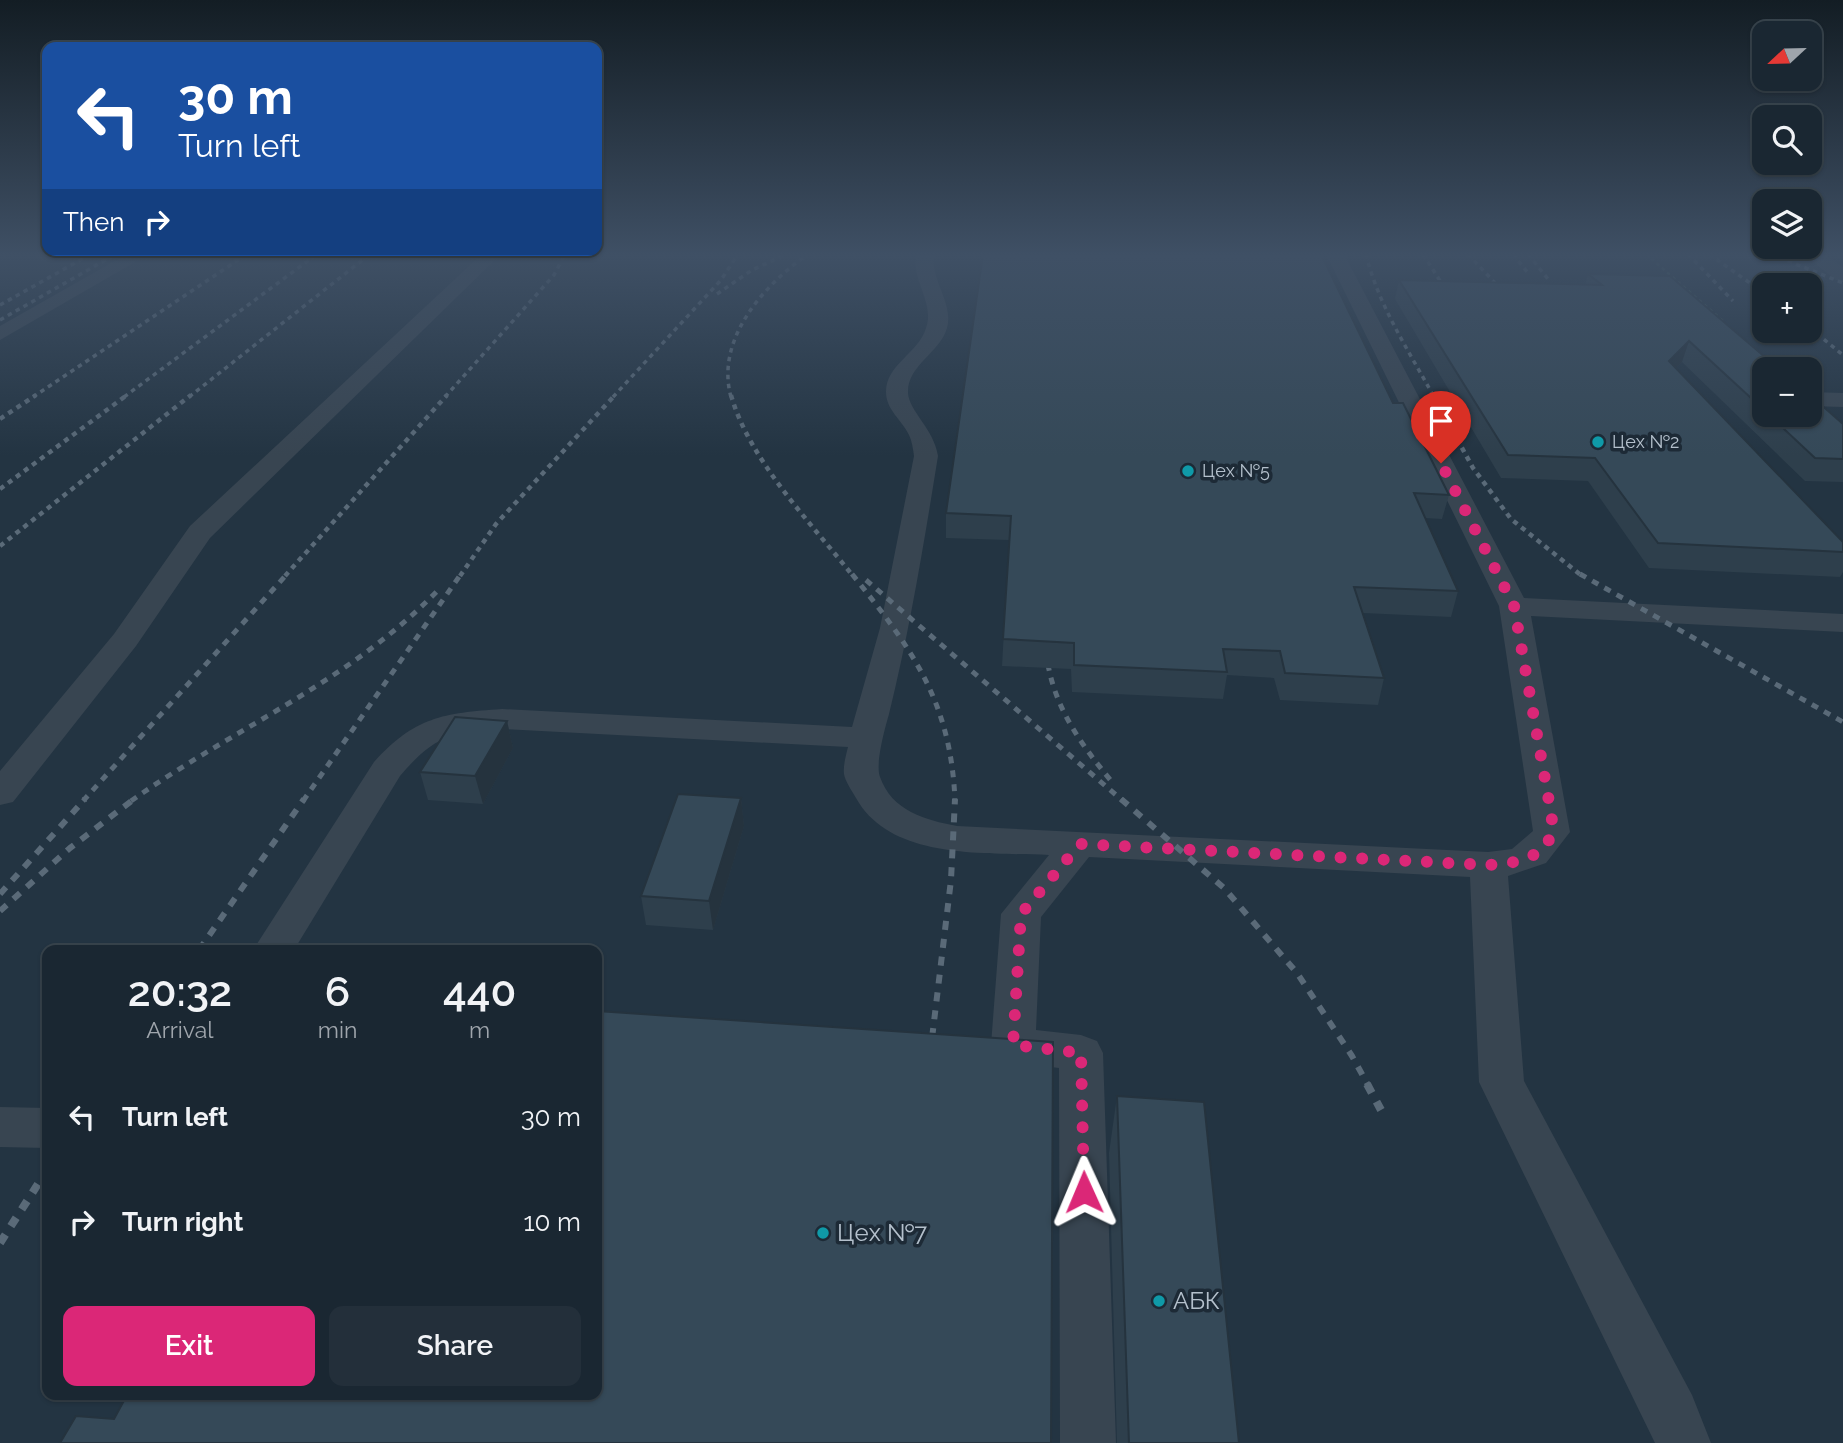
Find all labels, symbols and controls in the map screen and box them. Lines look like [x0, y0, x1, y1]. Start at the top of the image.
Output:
north arrow [1752, 21, 1822, 91]
map controls [1752, 21, 1822, 427]
text: 30 m [178, 68, 293, 125]
icon: left [63, 70, 154, 161]
button: search [1752, 105, 1822, 175]
text: Turn left [178, 127, 300, 164]
button: layers [1752, 189, 1822, 259]
icon: right [138, 203, 176, 241]
text: Then [63, 207, 124, 237]
button: + [1752, 273, 1822, 343]
button: − [1752, 357, 1822, 427]
pin [1411, 391, 1471, 463]
icon: arrive [1422, 402, 1460, 440]
place label: Цех №2 [1612, 431, 1679, 452]
marker: Цех №2 [1590, 434, 1606, 450]
place label: Цех №5 [1202, 460, 1270, 481]
marker: Цех №5 [1180, 463, 1196, 479]
text: 20:32 [128, 967, 232, 1016]
text: 6 [325, 967, 350, 1016]
text: 440 [443, 967, 516, 1016]
text: Arrival [146, 1016, 214, 1043]
text: min [318, 1016, 357, 1043]
text: m [469, 1016, 490, 1043]
icon: left [63, 1098, 101, 1136]
text: Turn left [122, 1102, 228, 1132]
text: 30 m [521, 1102, 581, 1132]
position arrow [1047, 1155, 1121, 1229]
icon: right [63, 1203, 101, 1241]
text: Turn right [122, 1207, 243, 1237]
text: 10 m [523, 1207, 581, 1237]
place label: Цех №7 [837, 1218, 927, 1247]
marker: Цех №7 [815, 1225, 831, 1241]
place label: АБК [1173, 1286, 1220, 1315]
marker: АБК [1151, 1293, 1167, 1309]
button: Exit [63, 1306, 315, 1386]
button: Share [329, 1306, 581, 1386]

